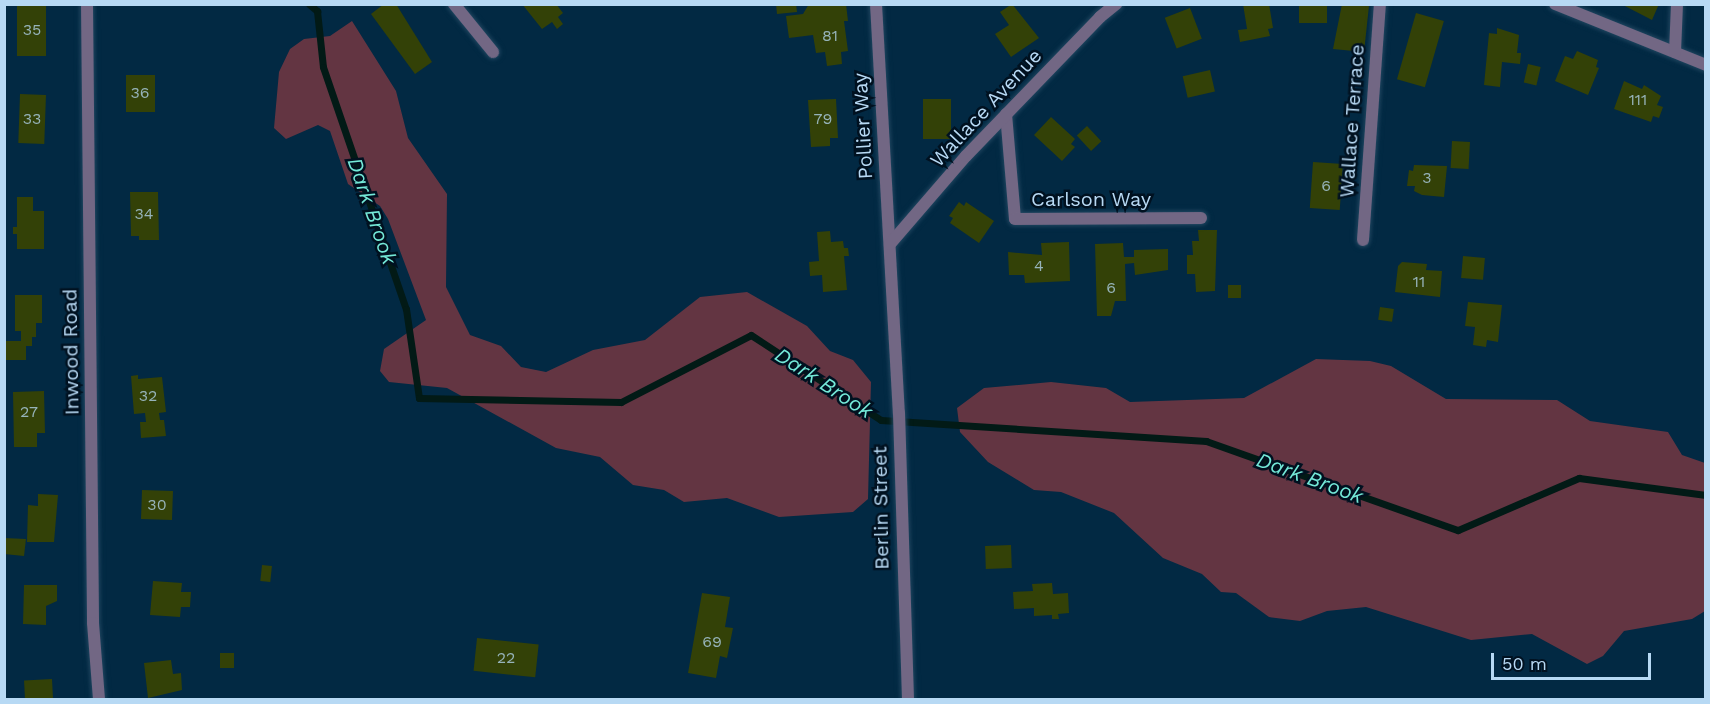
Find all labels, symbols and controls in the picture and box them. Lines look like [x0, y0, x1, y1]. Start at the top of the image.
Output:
house number: 35 [23, 20, 41, 40]
house number: 81 [822, 26, 838, 46]
street label: Wallace Terrace [1335, 43, 1369, 199]
street label: Wallace Avenue [925, 44, 1047, 172]
street label: Pollier Way [848, 72, 878, 180]
house number: 36 [130, 83, 150, 103]
house number: 111 [1629, 90, 1647, 110]
house number: 33 [23, 109, 41, 129]
house number: 79 [814, 109, 832, 129]
water label: Dark Brook [342, 154, 402, 268]
house number: 3 [1422, 168, 1432, 188]
house number: 6 [1321, 176, 1331, 196]
street label: Carlson Way [1031, 187, 1151, 211]
house number: 34 [134, 204, 154, 224]
house number: 4 [1034, 256, 1044, 276]
house number: 11 [1413, 272, 1425, 292]
house number: 6 [1106, 278, 1116, 298]
street label: Inwood Road [58, 288, 84, 416]
water label: Dark Brook [770, 342, 878, 424]
house number: 32 [139, 386, 157, 406]
house number: 27 [20, 402, 38, 422]
street label: Berlin Street [868, 446, 894, 570]
water label: Dark Brook [1253, 447, 1367, 509]
house number: 30 [147, 495, 167, 515]
house number: 69 [702, 632, 722, 652]
scale bar [1494, 641, 1654, 679]
house number: 22 [497, 648, 515, 668]
text: 50 m [1502, 653, 1547, 674]

